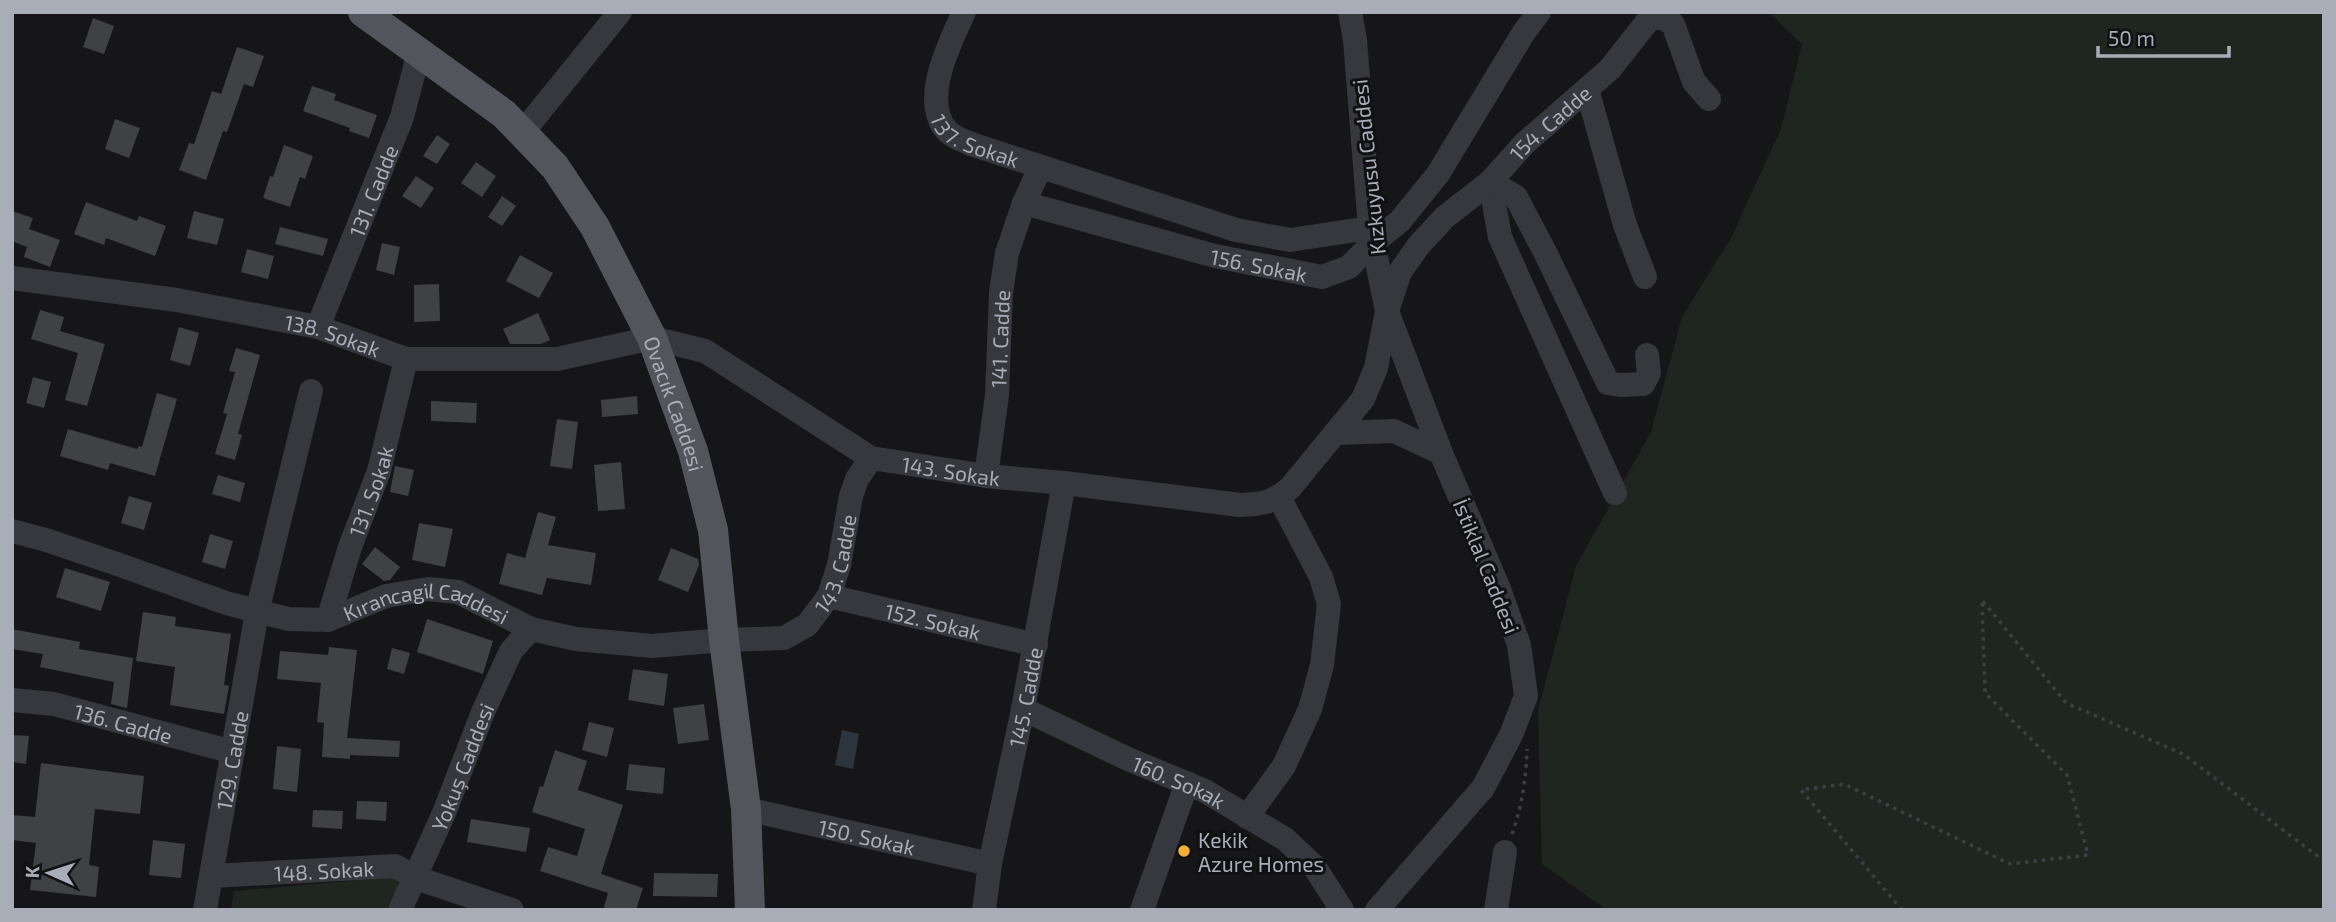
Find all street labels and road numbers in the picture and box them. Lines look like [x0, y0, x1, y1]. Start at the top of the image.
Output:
street label: Kızkuyusu Caddesi [1346, 78, 1390, 256]
street label: 154. Cadde [1503, 79, 1596, 165]
street label: 137. Sokak [926, 110, 1023, 171]
street label: 131. Cadde [343, 141, 402, 240]
street label: 156. Sokak [1209, 243, 1310, 286]
street label: 141. Cadde [985, 289, 1014, 388]
street label: 138. Sokak [283, 308, 384, 361]
street label: Ovacık Caddesi [640, 332, 710, 474]
street label: 131. Sokak [343, 443, 397, 540]
street label: 143. Sokak [900, 451, 1001, 490]
street label: İstiklal Caddesi [1449, 495, 1525, 637]
street label: 143. Cadde [808, 512, 860, 617]
street label: 152. Sokak [883, 597, 984, 644]
street label: Kırancagil Caddesi [339, 606, 513, 634]
street label: 145. Cadde [1003, 645, 1046, 749]
street label: 136. Cadde [72, 698, 175, 748]
street label: Yokuş Caddesi [425, 699, 498, 835]
street label: 129. Cadde [210, 709, 252, 812]
street label: 160. Sokak [1129, 750, 1230, 813]
street label: 150. Sokak [816, 813, 918, 859]
street label: 148. Sokak [273, 855, 375, 885]

